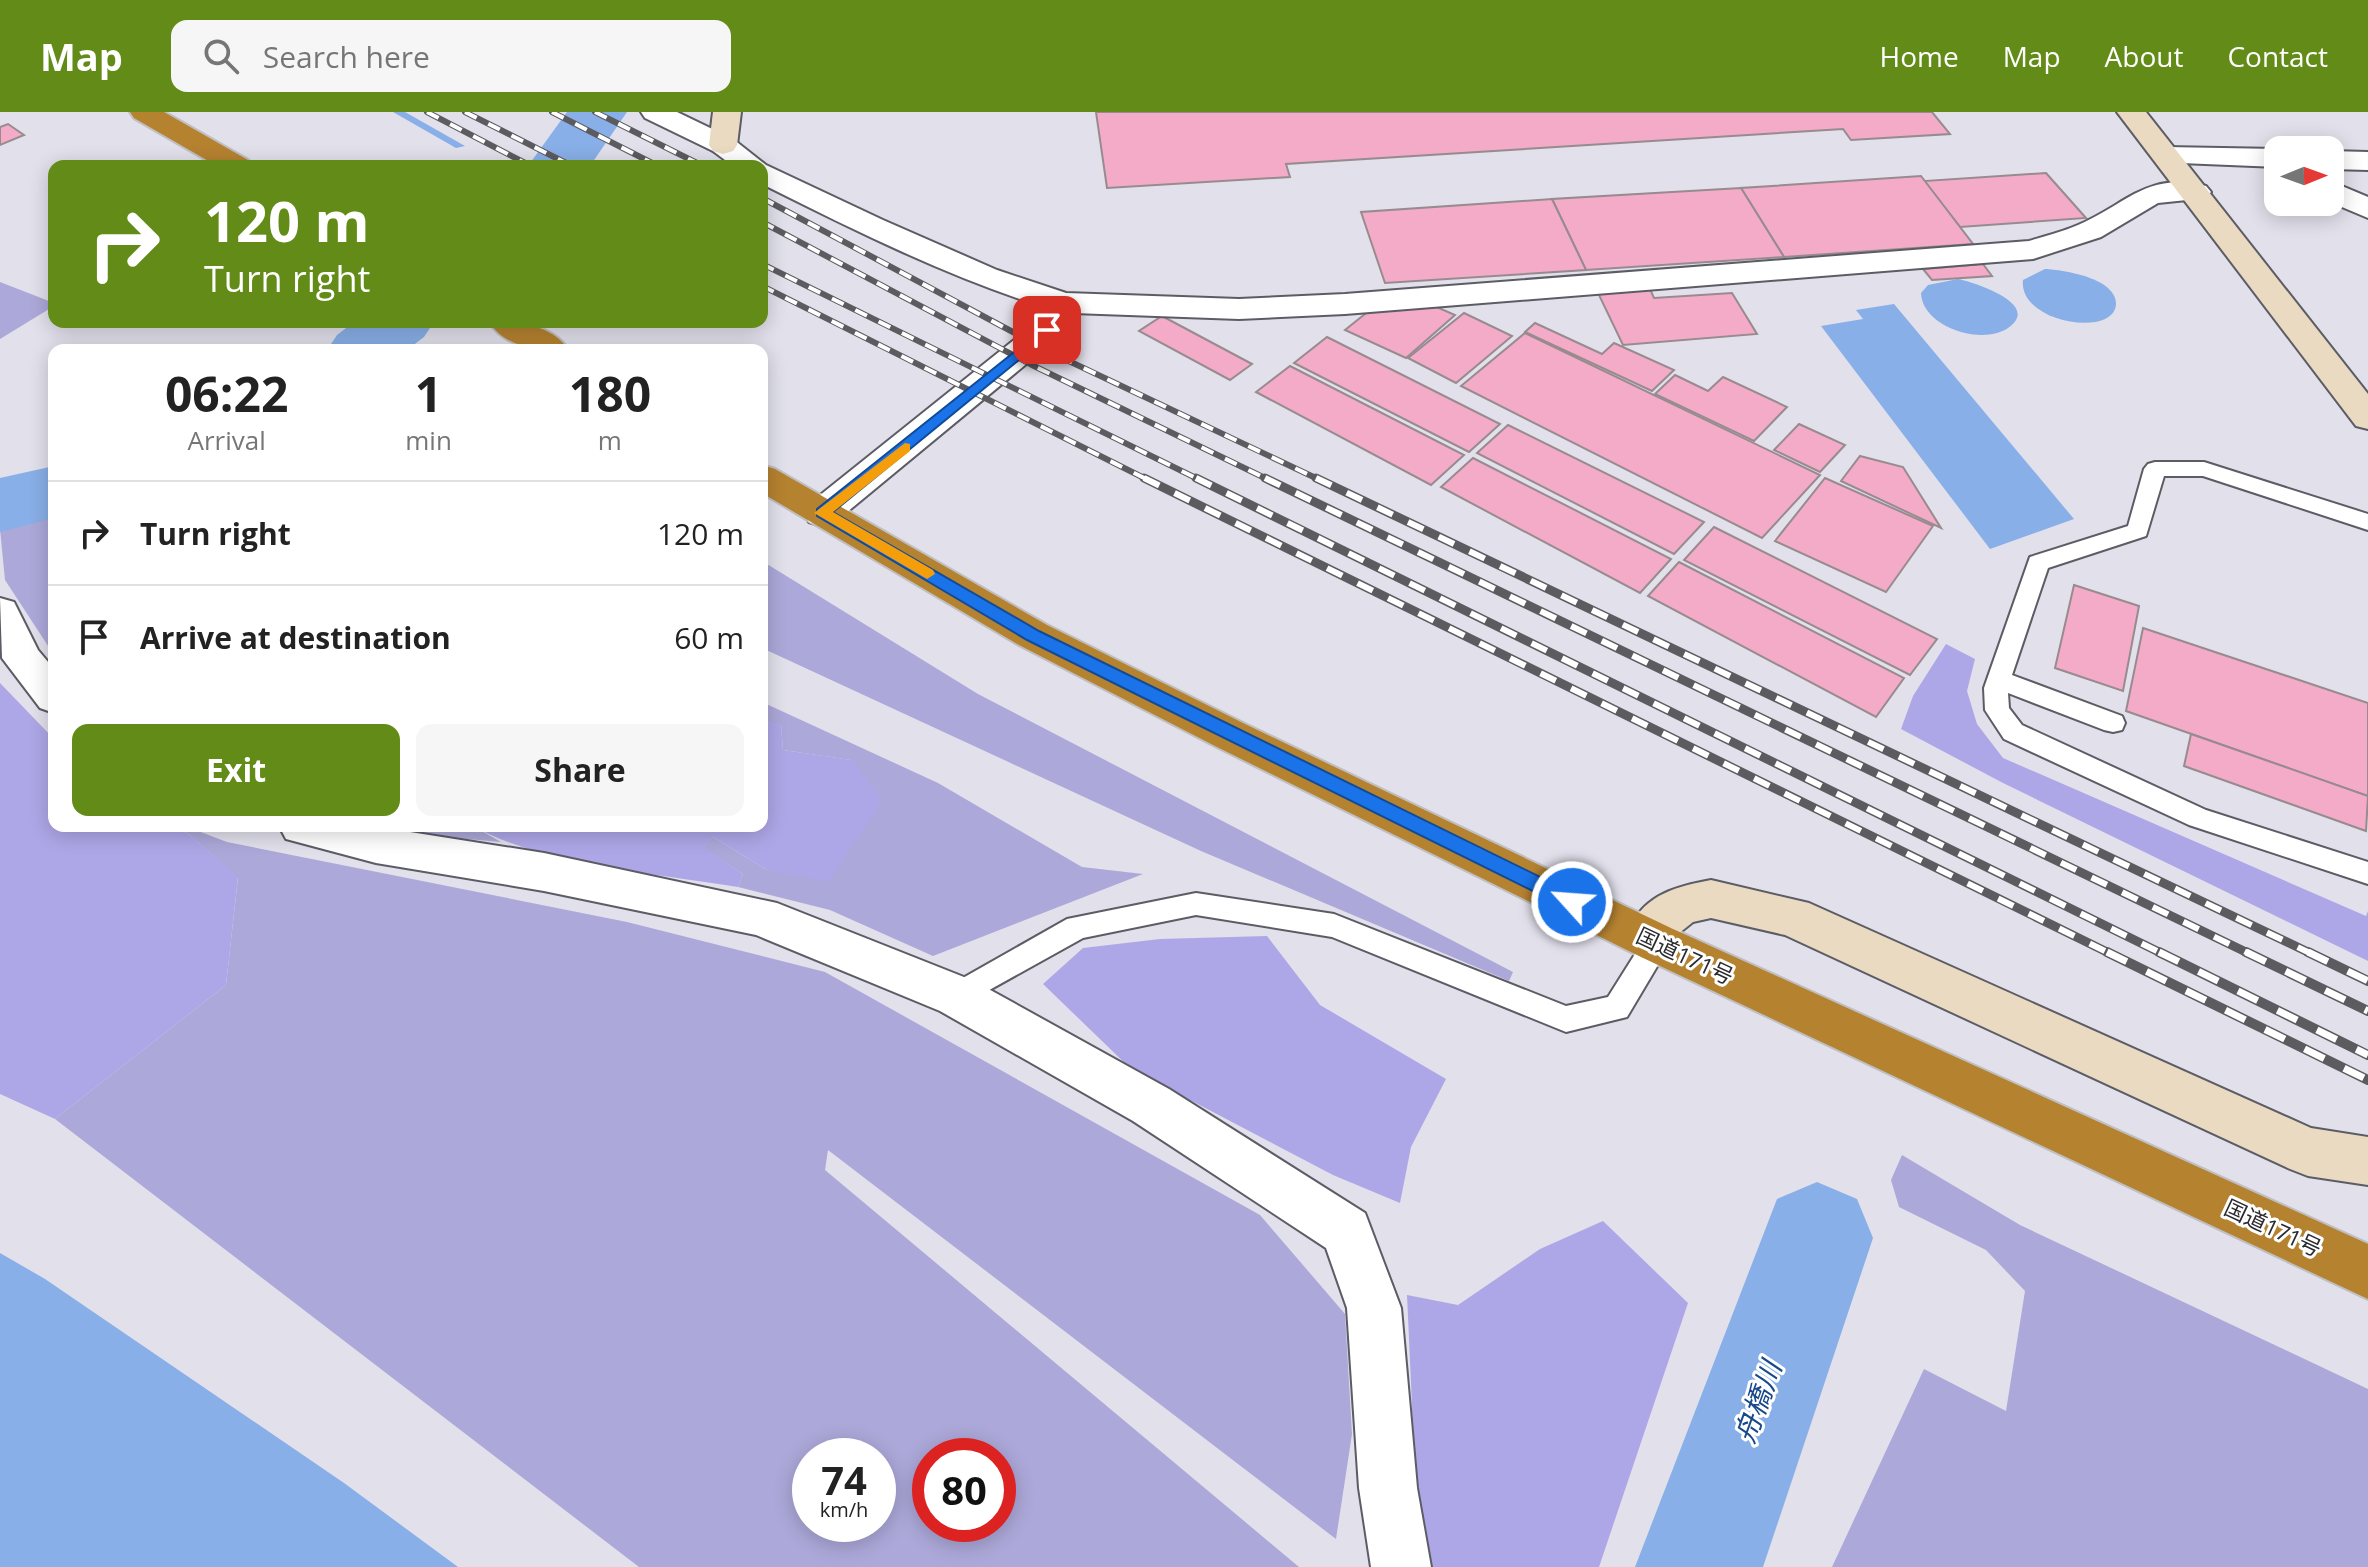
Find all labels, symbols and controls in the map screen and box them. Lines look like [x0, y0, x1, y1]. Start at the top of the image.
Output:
search box [171, 20, 731, 92]
text: Map [40, 30, 123, 82]
icon: search [199, 34, 243, 78]
text: Search here [263, 36, 430, 77]
text: Home [1880, 37, 1959, 75]
text: Map [2003, 37, 2061, 75]
text: About [2105, 37, 2183, 75]
text: Contact [2227, 37, 2328, 75]
north arrow [2264, 136, 2344, 216]
map controls [2264, 136, 2344, 216]
text: 120 m [204, 182, 370, 258]
icon: right [72, 192, 176, 296]
text: Turn right [204, 254, 370, 303]
pin [1013, 296, 1081, 364]
icon: arrive [1025, 308, 1069, 352]
text: 06:22 [165, 361, 288, 426]
text: 1 [415, 361, 442, 426]
text: 180 [569, 361, 651, 426]
text: Arrival [187, 422, 266, 458]
text: min [405, 422, 452, 458]
text: m [598, 422, 622, 458]
icon: right [72, 511, 116, 555]
text: Turn right [140, 513, 291, 554]
text: 120 m [657, 513, 744, 554]
icon: arrive [72, 615, 116, 659]
text: Arrive at destination [140, 617, 451, 658]
text: 60 m [674, 617, 744, 658]
button: Exit [72, 724, 400, 816]
button: Share [416, 724, 744, 816]
position arrow [1530, 860, 1614, 944]
street label: 国道171号 [1632, 920, 1739, 991]
street label: 国道171号 [2220, 1192, 2327, 1263]
water label: 舟橋川 [1725, 1353, 1790, 1448]
speed limit sign: 80 [912, 1438, 1016, 1542]
text: 74 [821, 1452, 867, 1507]
text: km/h [820, 1496, 868, 1523]

